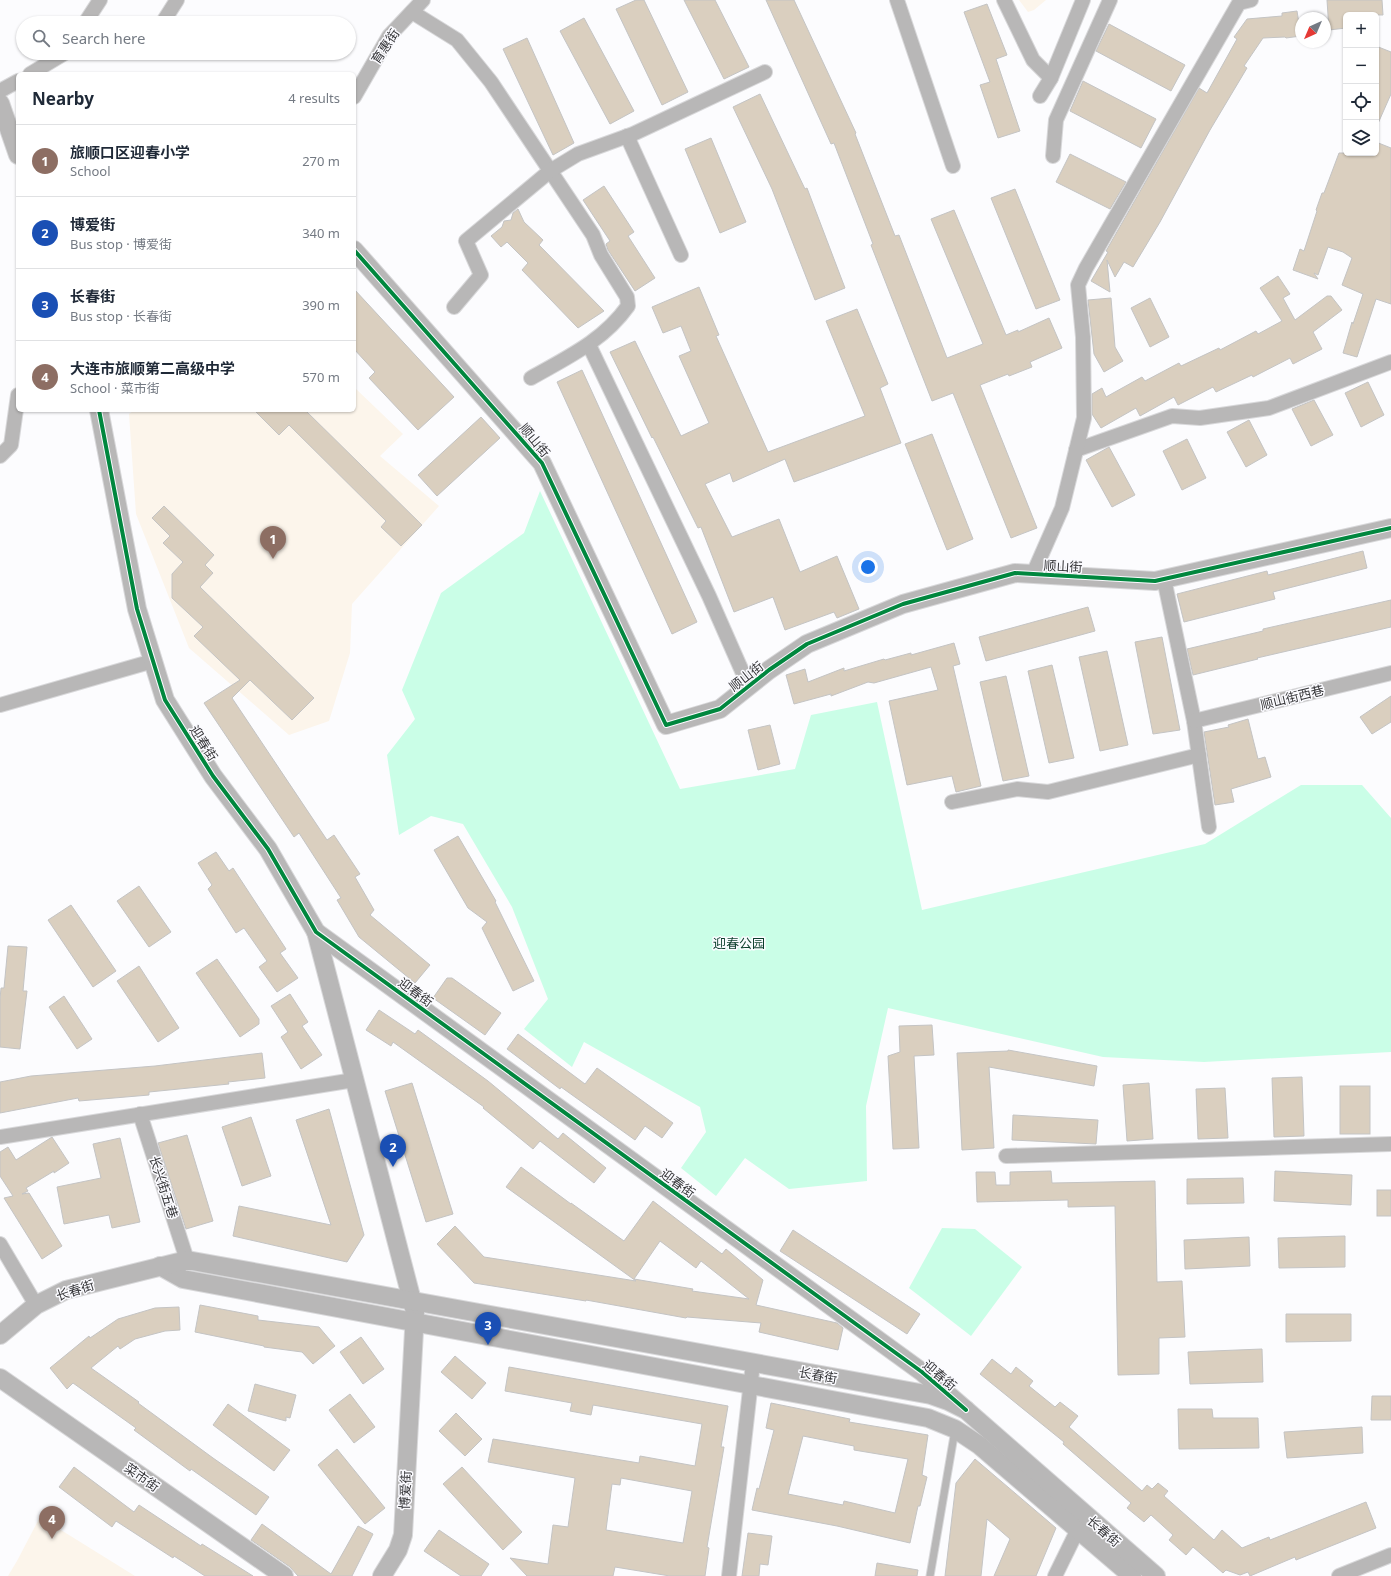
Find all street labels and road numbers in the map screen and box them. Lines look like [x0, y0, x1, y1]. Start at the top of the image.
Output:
street label: 育惠街 [367, 25, 403, 67]
street label: 顺山街 [516, 419, 554, 461]
street label: 顺山街 [1043, 556, 1083, 576]
street label: 顺山街 [725, 657, 767, 695]
street label: 顺山街西巷 [1258, 680, 1326, 714]
street label: 迎春街 [186, 722, 222, 764]
street label: 迎春街 [395, 973, 437, 1011]
street label: 长兴街五巷 [145, 1153, 183, 1221]
street label: 迎春街 [657, 1164, 699, 1202]
street label: 长春街 [54, 1275, 96, 1305]
street label: 迎春街 [919, 1356, 961, 1394]
street label: 长春街 [797, 1363, 839, 1387]
street label: 菜市街 [121, 1458, 163, 1496]
street label: 博爱街 [395, 1470, 415, 1510]
street label: 长春街 [1083, 1511, 1125, 1551]

